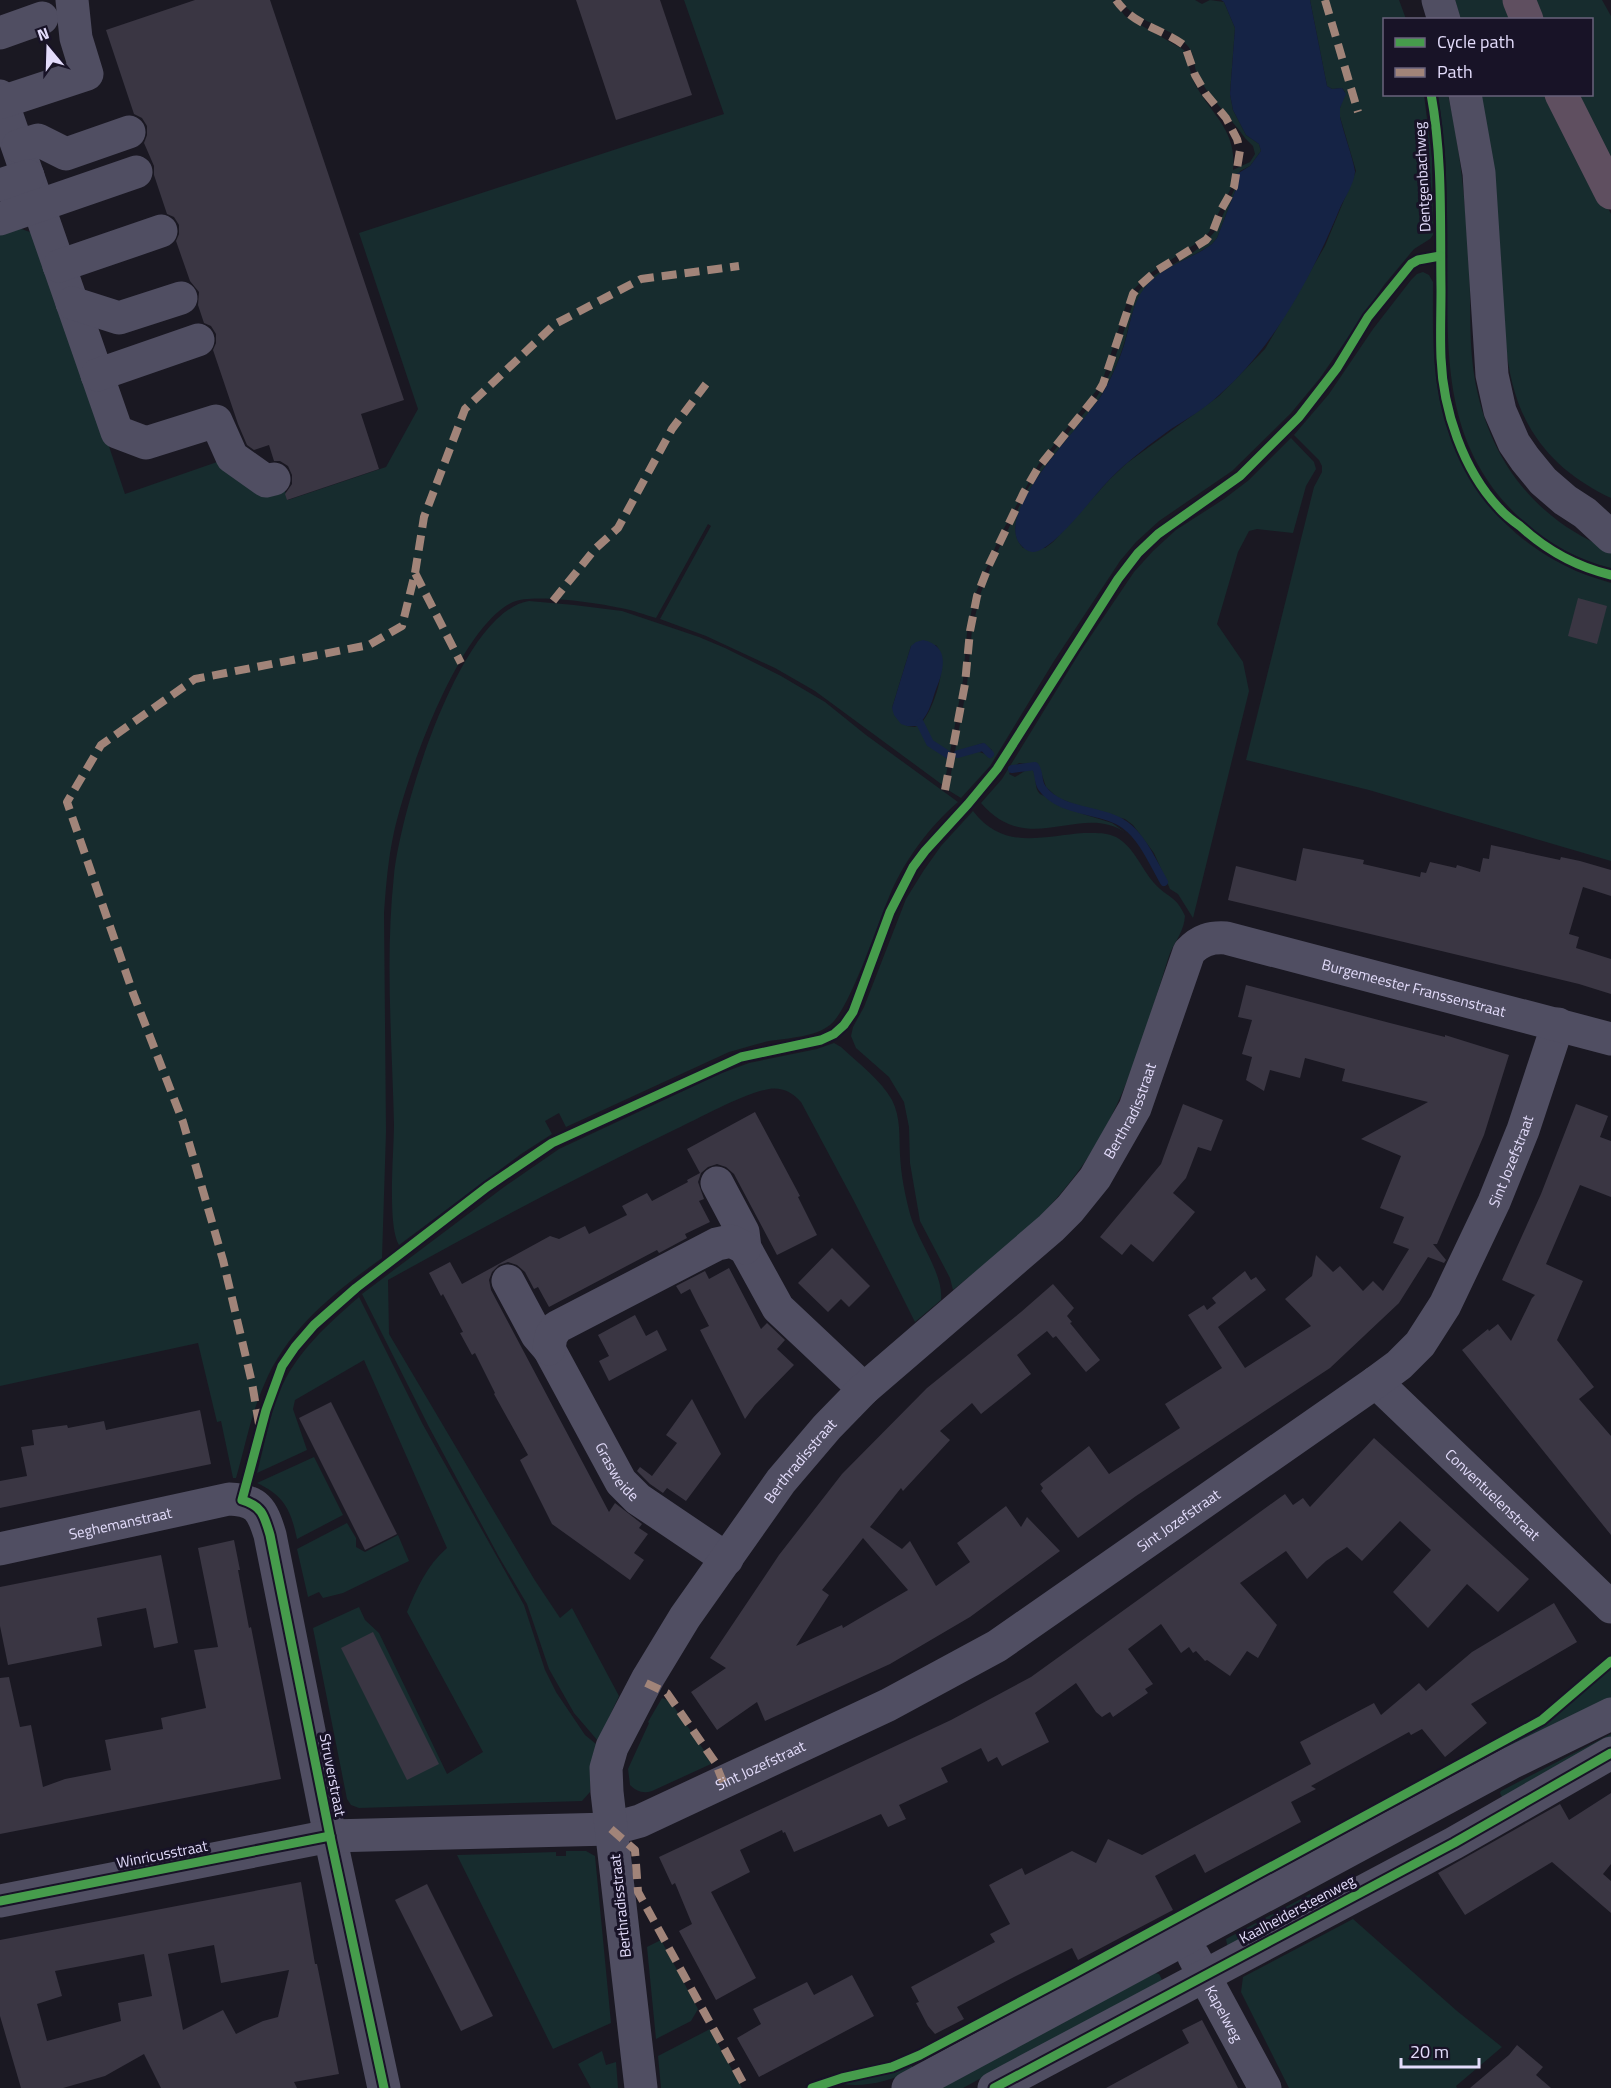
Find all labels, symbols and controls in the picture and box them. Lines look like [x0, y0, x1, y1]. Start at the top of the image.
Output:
north arrow [18, 18, 78, 78]
legend [1383, 18, 1593, 96]
text: N [34, 21, 52, 47]
text: Cycle path [1437, 28, 1515, 55]
text: Path [1437, 58, 1473, 85]
street label: Dentgenbachweg [1408, 121, 1436, 233]
street label: Burgemeester Franssenstraat [1319, 952, 1509, 1023]
street label: Berthradisstraat [1097, 1059, 1162, 1163]
street label: Sint Jozefstraat [1482, 1111, 1539, 1211]
street label: Berthradisstraat [757, 1412, 842, 1508]
street label: Grasweide [590, 1438, 645, 1506]
street label: Conventuelenstraat [1440, 1443, 1546, 1546]
street label: Sint Jozefstraat [1132, 1482, 1225, 1557]
street label: Seghemanstraat [66, 1500, 175, 1545]
street label: Struverstraat [314, 1732, 352, 1819]
street label: Sint Jozefstraat [711, 1734, 810, 1796]
street label: Winricusstraat [114, 1834, 210, 1874]
street label: Berthradisstraat [603, 1852, 637, 1959]
street label: Kaalheidersteenweg [1235, 1869, 1359, 1949]
street label: Kapelweg [1200, 1981, 1249, 2046]
scale bar [1401, 2031, 1479, 2069]
text: 20 m [1410, 2038, 1449, 2065]

